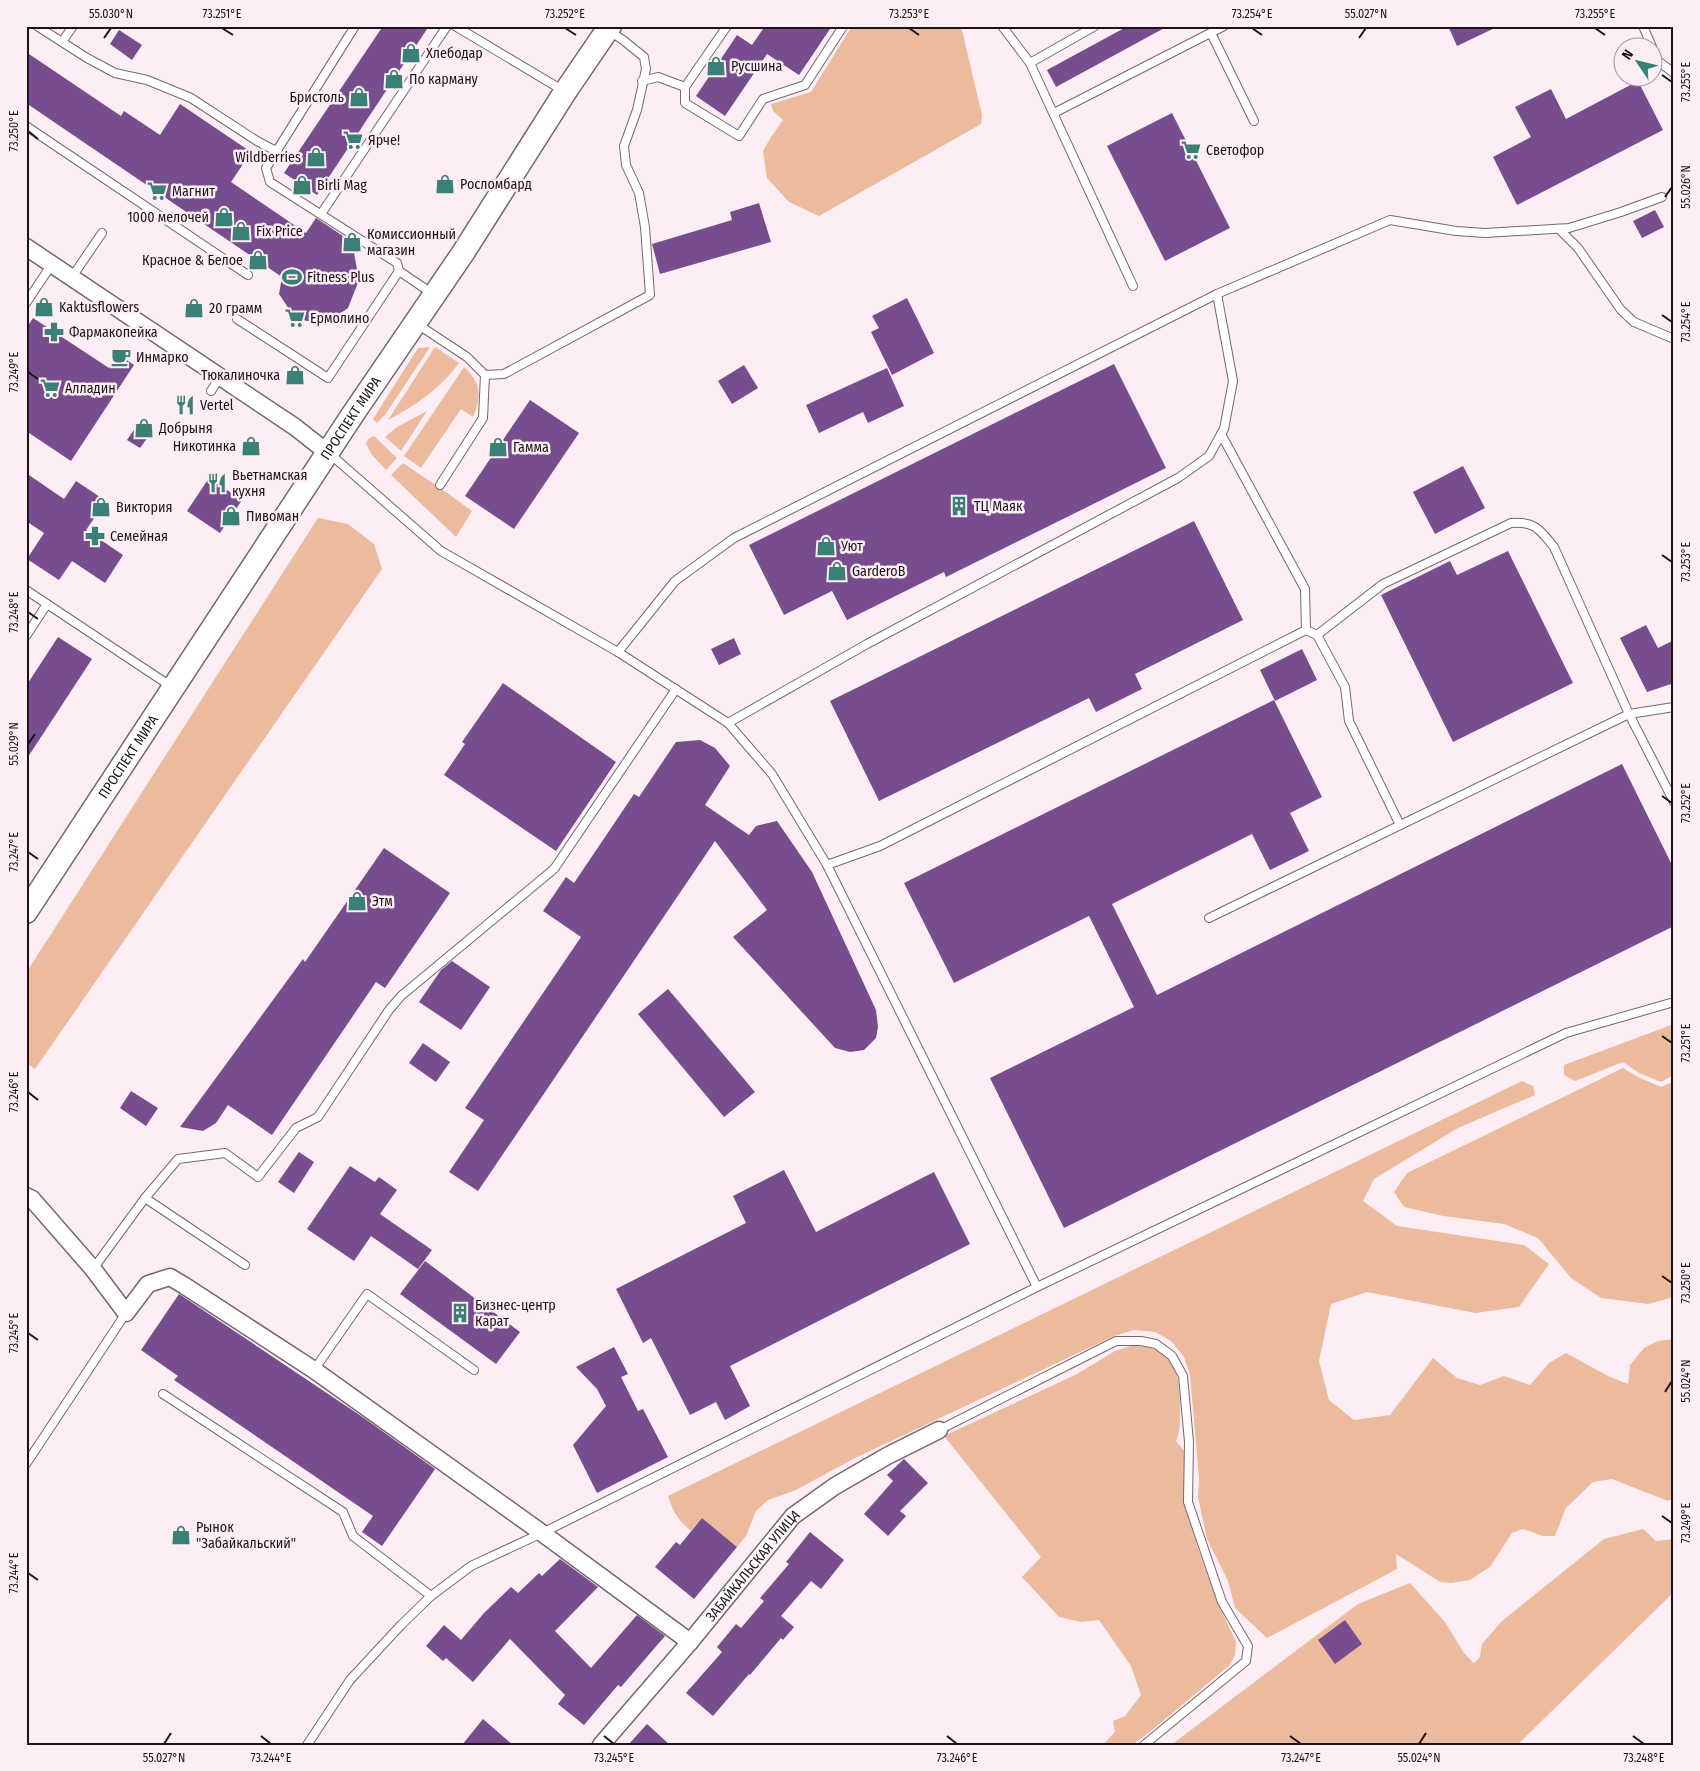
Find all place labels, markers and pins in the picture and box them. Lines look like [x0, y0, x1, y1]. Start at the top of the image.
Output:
shop icon: Хлебодар [400, 42, 422, 64]
place label: Хлебодар [426, 45, 483, 62]
shop icon: Русшина [705, 55, 727, 77]
place label: Русшина [731, 58, 782, 75]
shop icon: По карману [383, 68, 405, 90]
place label: По карману [409, 71, 479, 88]
shop icon: Бристоль [348, 86, 370, 108]
place label: Бристоль [289, 89, 345, 106]
supermarket icon: Ярче! [342, 129, 364, 151]
place label: Ярче! [368, 132, 400, 149]
supermarket icon: Светофор [1180, 139, 1202, 161]
place label: Светофор [1206, 142, 1264, 159]
shop icon: Wildberries [305, 146, 327, 168]
place label: Wildberries [235, 149, 301, 166]
shop icon: Росломбард [434, 173, 456, 195]
shop icon: Birli Mag [291, 174, 313, 196]
place label: Росломбард [460, 176, 532, 193]
place label: Birli Mag [317, 177, 367, 194]
supermarket icon: Магнит [146, 180, 168, 202]
place label: Магнит [172, 183, 215, 200]
shop icon: 1000 мелочей [213, 206, 235, 228]
place label: 1000 мелочей [127, 209, 209, 226]
shop icon: Fix Price [230, 220, 252, 242]
place label: Fix Price [256, 223, 303, 240]
place label: Комиссионный магазин [367, 226, 456, 259]
shop icon: Комиссионный магазин [341, 231, 363, 253]
shop icon: Красное & Белое [247, 249, 269, 271]
place label: Красное & Белое [142, 252, 243, 269]
sports icon: Fitness Plus [281, 266, 303, 288]
place label: Fitness Plus [307, 269, 374, 286]
shop icon: Kaktusflowers [33, 296, 55, 318]
shop icon: 20 грамм [183, 297, 205, 319]
place label: Kaktusflowers [59, 299, 139, 316]
place label: 20 грамм [209, 300, 262, 317]
supermarket icon: Ермолино [284, 307, 306, 329]
place label: Ермолино [310, 310, 369, 327]
pharmacy icon: Фармакопейка [43, 321, 65, 343]
place label: Фармакопейка [69, 324, 158, 341]
cafe icon: Инмарко [110, 346, 132, 368]
place label: Инмарко [136, 349, 189, 366]
shop icon: Тюкалиночка [284, 364, 306, 386]
place label: Тюкалиночка [201, 367, 280, 384]
supermarket icon: Алладин [39, 377, 61, 399]
place label: Алладин [65, 380, 116, 397]
restaurant icon: Vertel [174, 394, 196, 416]
place label: Vertel [200, 397, 234, 414]
shop icon: Добрыня [133, 417, 155, 439]
place label: Добрыня [158, 420, 213, 437]
shop icon: Никотинка [240, 435, 262, 457]
shop icon: Гамма [487, 436, 509, 458]
place label: Никотинка [173, 438, 236, 455]
place label: Гамма [513, 439, 549, 456]
place label: Вьетнамская кухня [232, 467, 307, 500]
restaurant icon: Вьетнамская кухня [206, 472, 228, 494]
building icon: ТЦ Маяк [948, 495, 970, 517]
shop icon: Виктория [90, 496, 112, 518]
place label: ТЦ Маяк [974, 498, 1023, 515]
place label: Виктория [116, 499, 172, 516]
shop icon: Пивоман [220, 505, 242, 527]
place label: Пивоман [246, 508, 299, 525]
pharmacy icon: Семейная [84, 525, 106, 547]
place label: Семейная [110, 528, 168, 545]
shop icon: Уют [815, 535, 837, 557]
place label: Уют [840, 538, 863, 555]
shop icon: GarderoB [826, 560, 848, 582]
place label: GarderoB [852, 563, 906, 580]
shop icon: Этм [346, 890, 368, 912]
place label: Этм [372, 893, 393, 910]
place label: Бизнес-центр Карат [475, 1297, 556, 1330]
building icon: Бизнес-центр Карат [449, 1302, 471, 1324]
place label: Рынок "Забайкальский" [196, 1519, 296, 1552]
shop icon: Рынок "Забайкальский" [170, 1524, 192, 1546]

